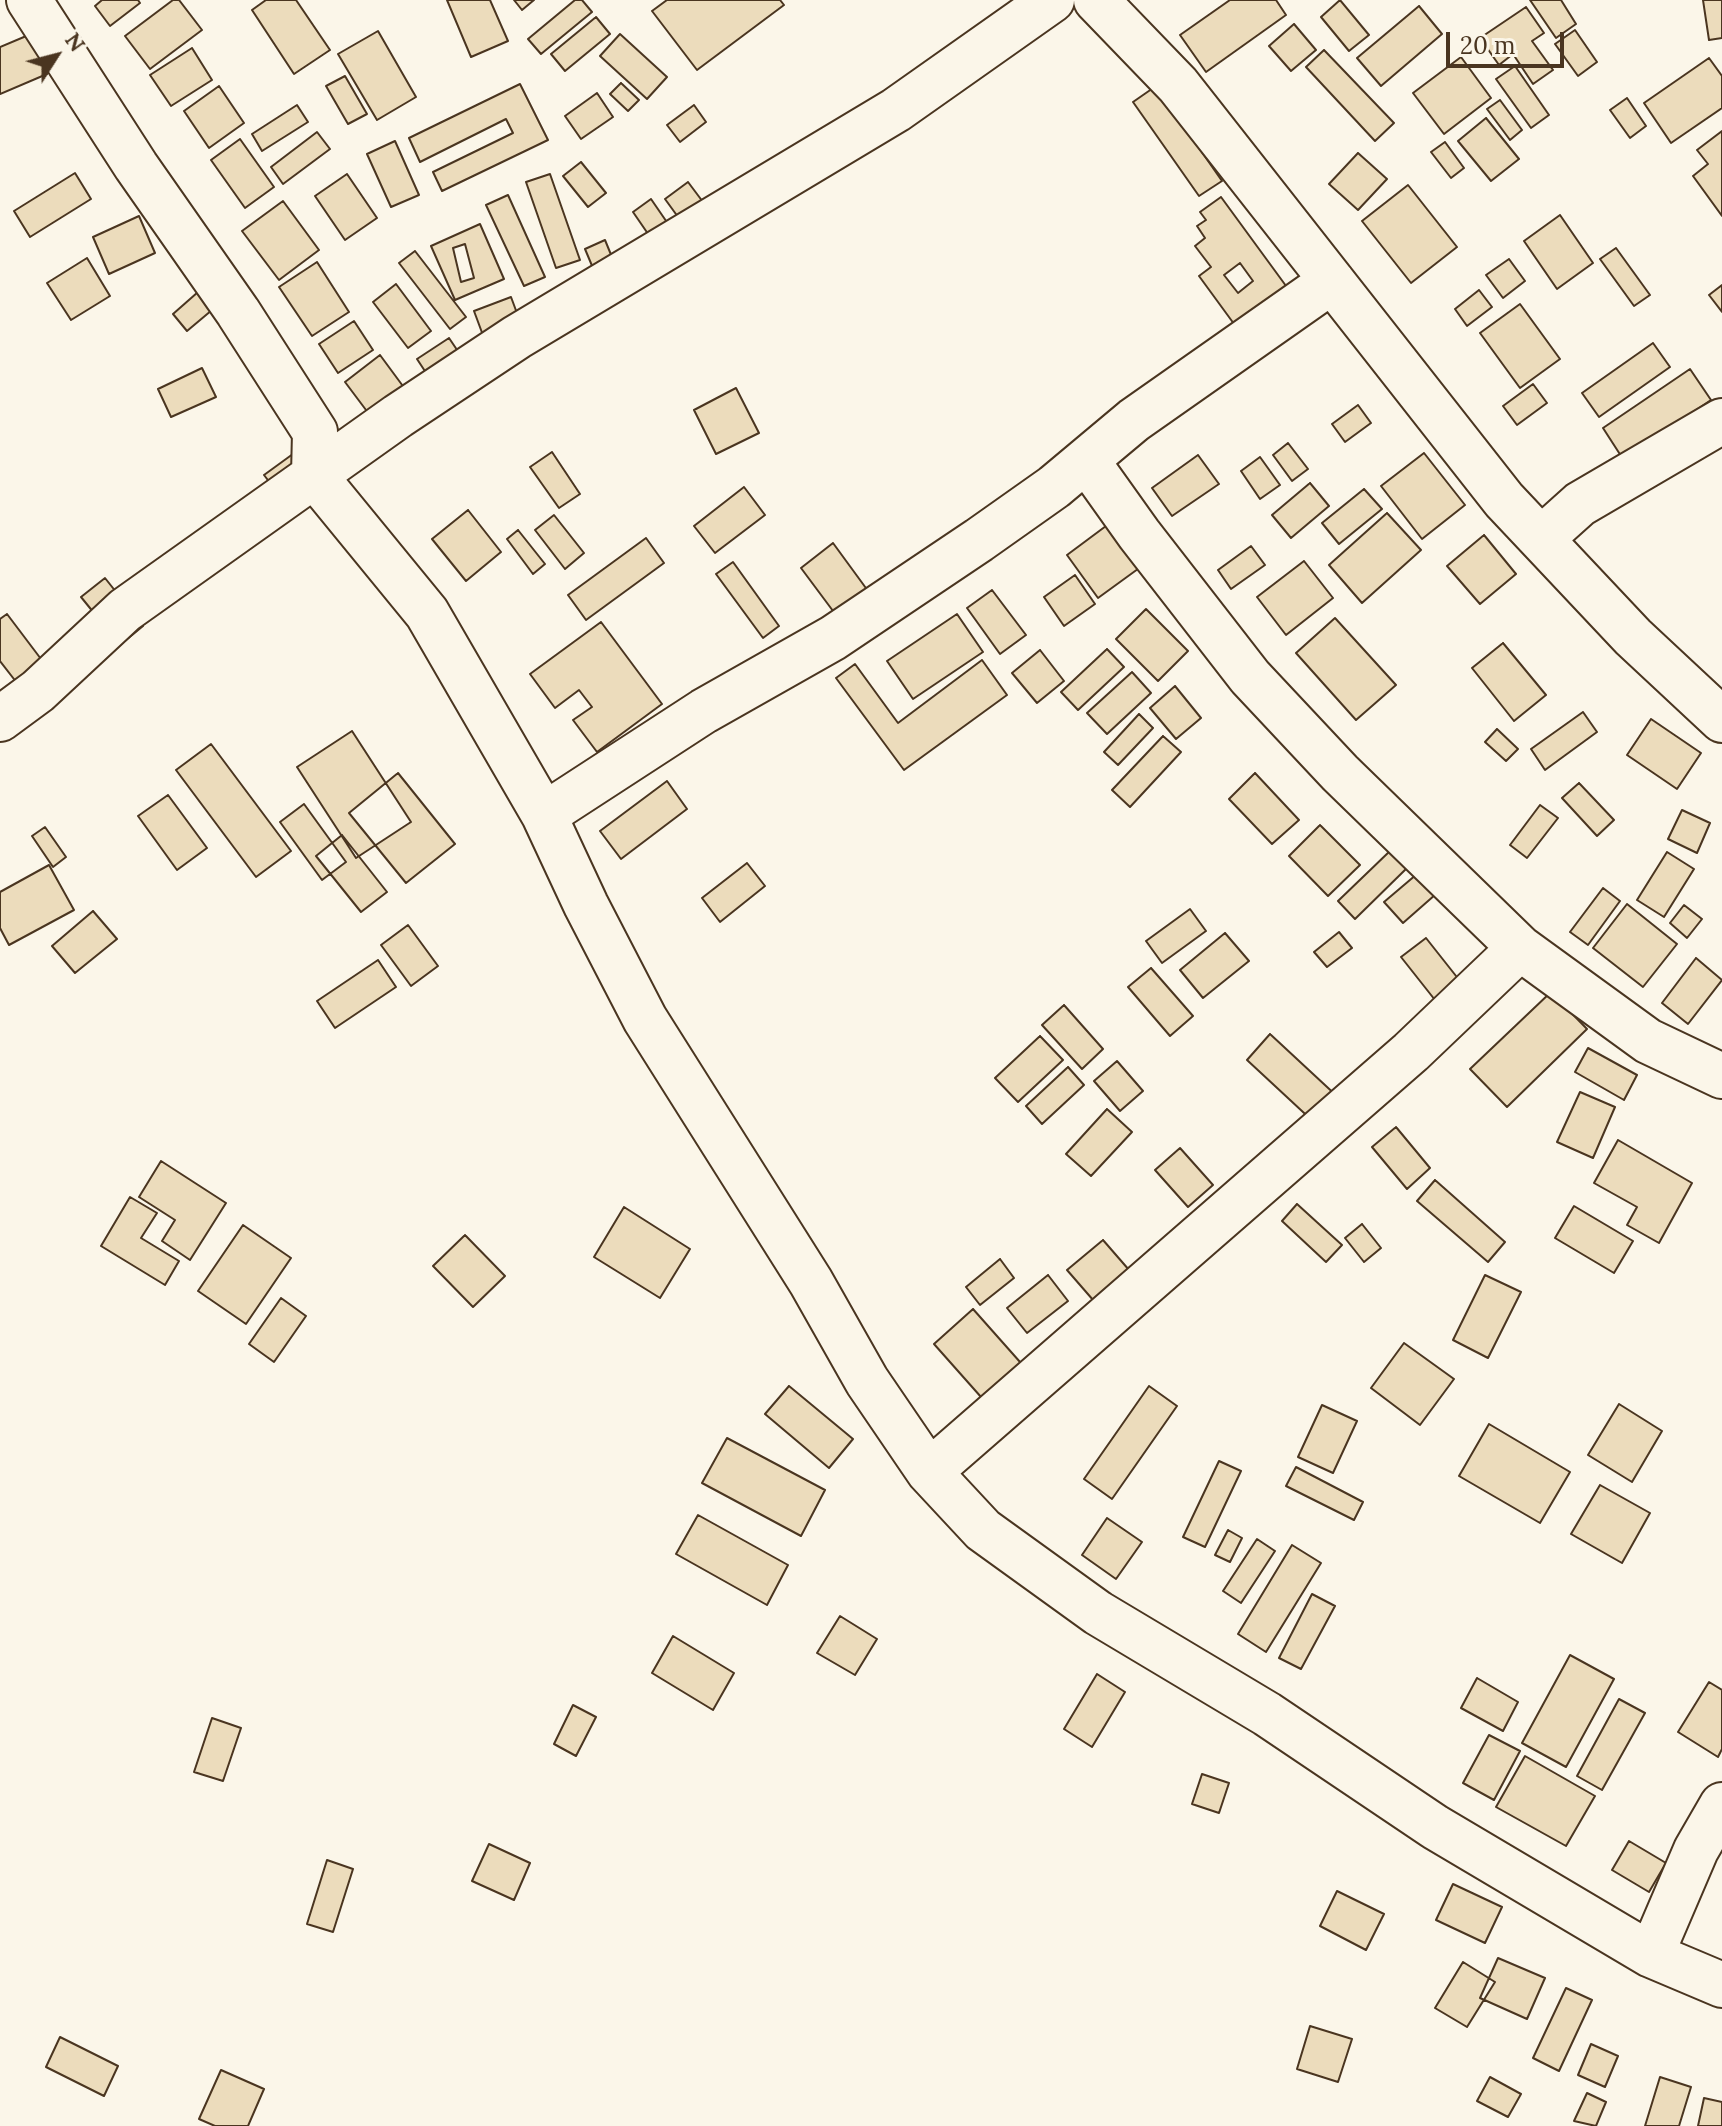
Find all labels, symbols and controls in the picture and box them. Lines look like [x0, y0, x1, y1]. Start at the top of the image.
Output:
north arrow [16, 16, 96, 96]
scale bar [1450, 16, 1568, 66]
text: N [59, 27, 92, 57]
text: 20 m [1460, 30, 1516, 61]

